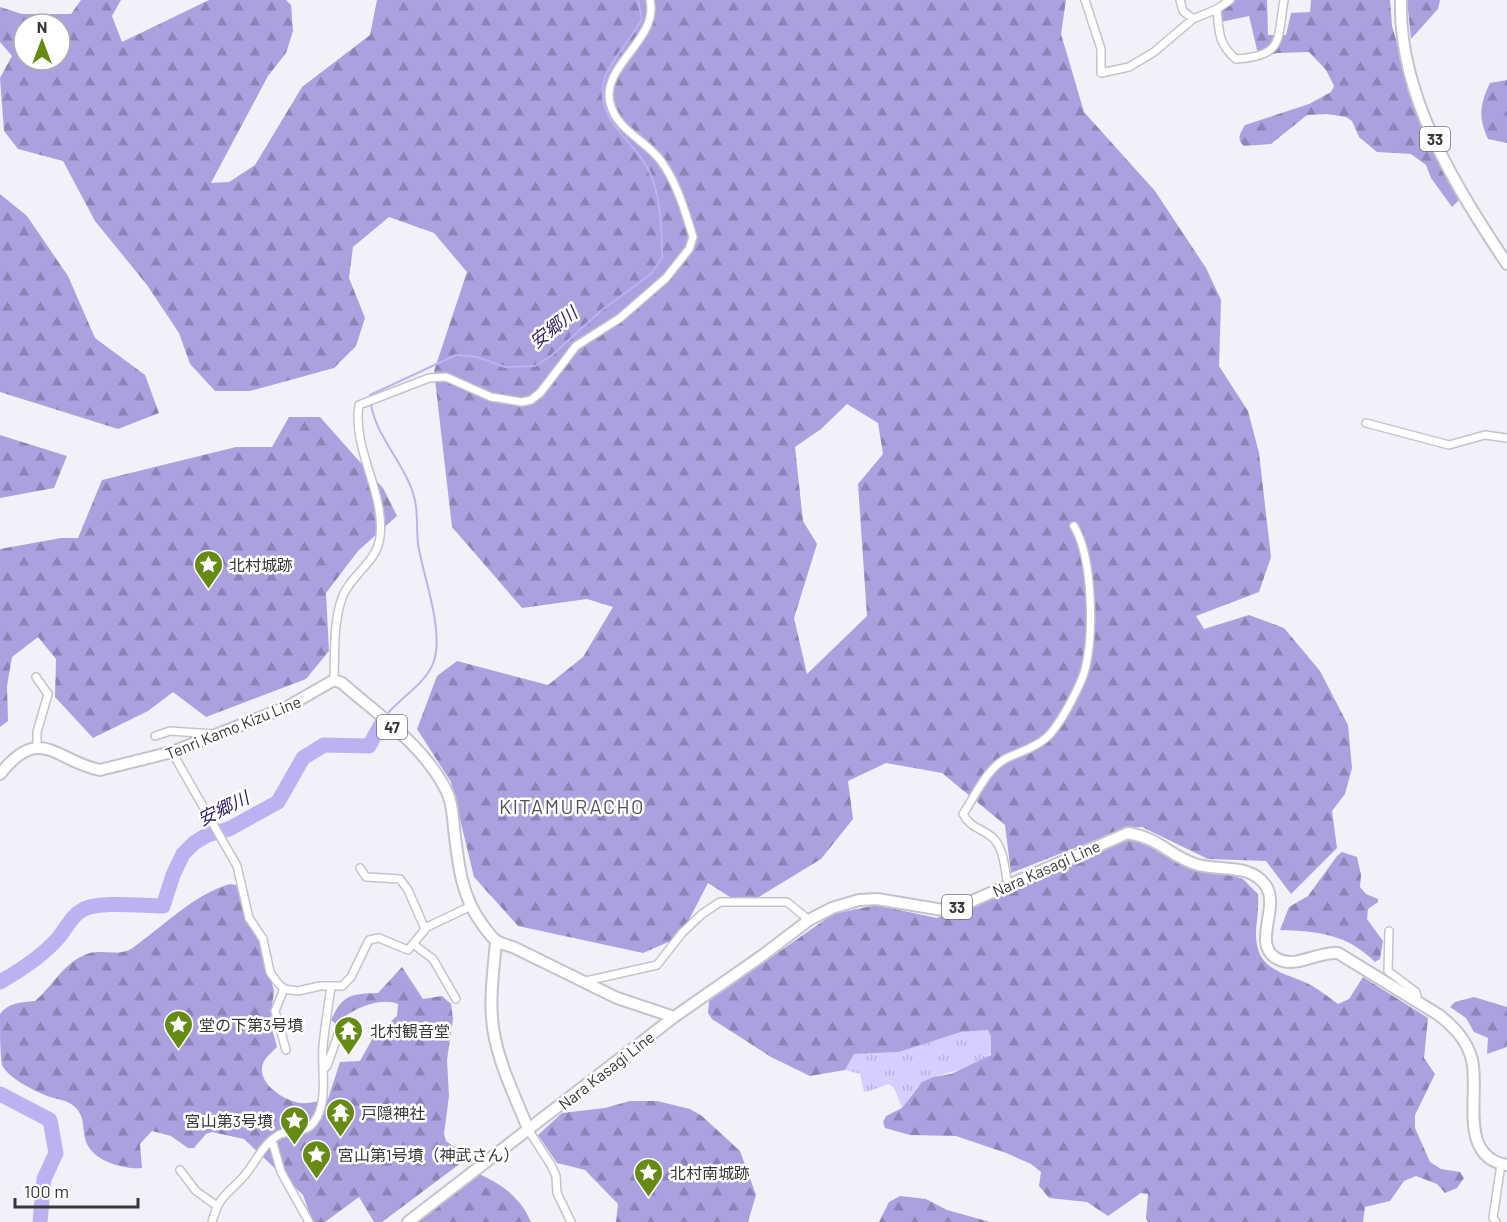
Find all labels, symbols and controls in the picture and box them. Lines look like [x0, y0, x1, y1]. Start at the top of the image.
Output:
north arrow [12, 12, 72, 72]
text: N [37, 17, 47, 36]
road number: 33 [1420, 127, 1450, 151]
water label: 安郷川 [525, 300, 583, 352]
place icon: 北村城跡 [192, 548, 224, 590]
place label: 北村城跡 [229, 555, 293, 574]
street label: Tenri Kamo Kizu Line [163, 691, 303, 763]
road number: 47 [377, 715, 407, 739]
water label: 安郷川 [194, 785, 254, 830]
district label: KITAMURACHO [499, 794, 645, 818]
street label: Nara Kasagi Line [989, 836, 1103, 900]
road number: 33 [942, 895, 972, 919]
place icon: 堂の下第3号墳 [162, 1008, 194, 1050]
temple icon: 北村観音堂 [333, 1014, 365, 1056]
place label: 堂の下第3号墳 [199, 1015, 303, 1034]
place label: 北村観音堂 [370, 1021, 450, 1040]
street label: Nara Kasagi Line [554, 1027, 658, 1113]
temple icon: 戸隠神社 [324, 1096, 356, 1138]
place label: 戸隠神社 [361, 1103, 425, 1122]
place icon: 宮山第3号墳 [278, 1104, 310, 1146]
place label: 宮山第3号墳 [185, 1111, 273, 1130]
place icon: 宮山第1号墳（神武さん） [301, 1138, 333, 1180]
place label: 宮山第1号墳（神武さん） [338, 1145, 520, 1164]
place icon: 北村南城跡 [633, 1156, 665, 1198]
place label: 北村南城跡 [670, 1163, 750, 1182]
scale bar [15, 1171, 138, 1209]
text: 100 m [24, 1180, 69, 1202]

